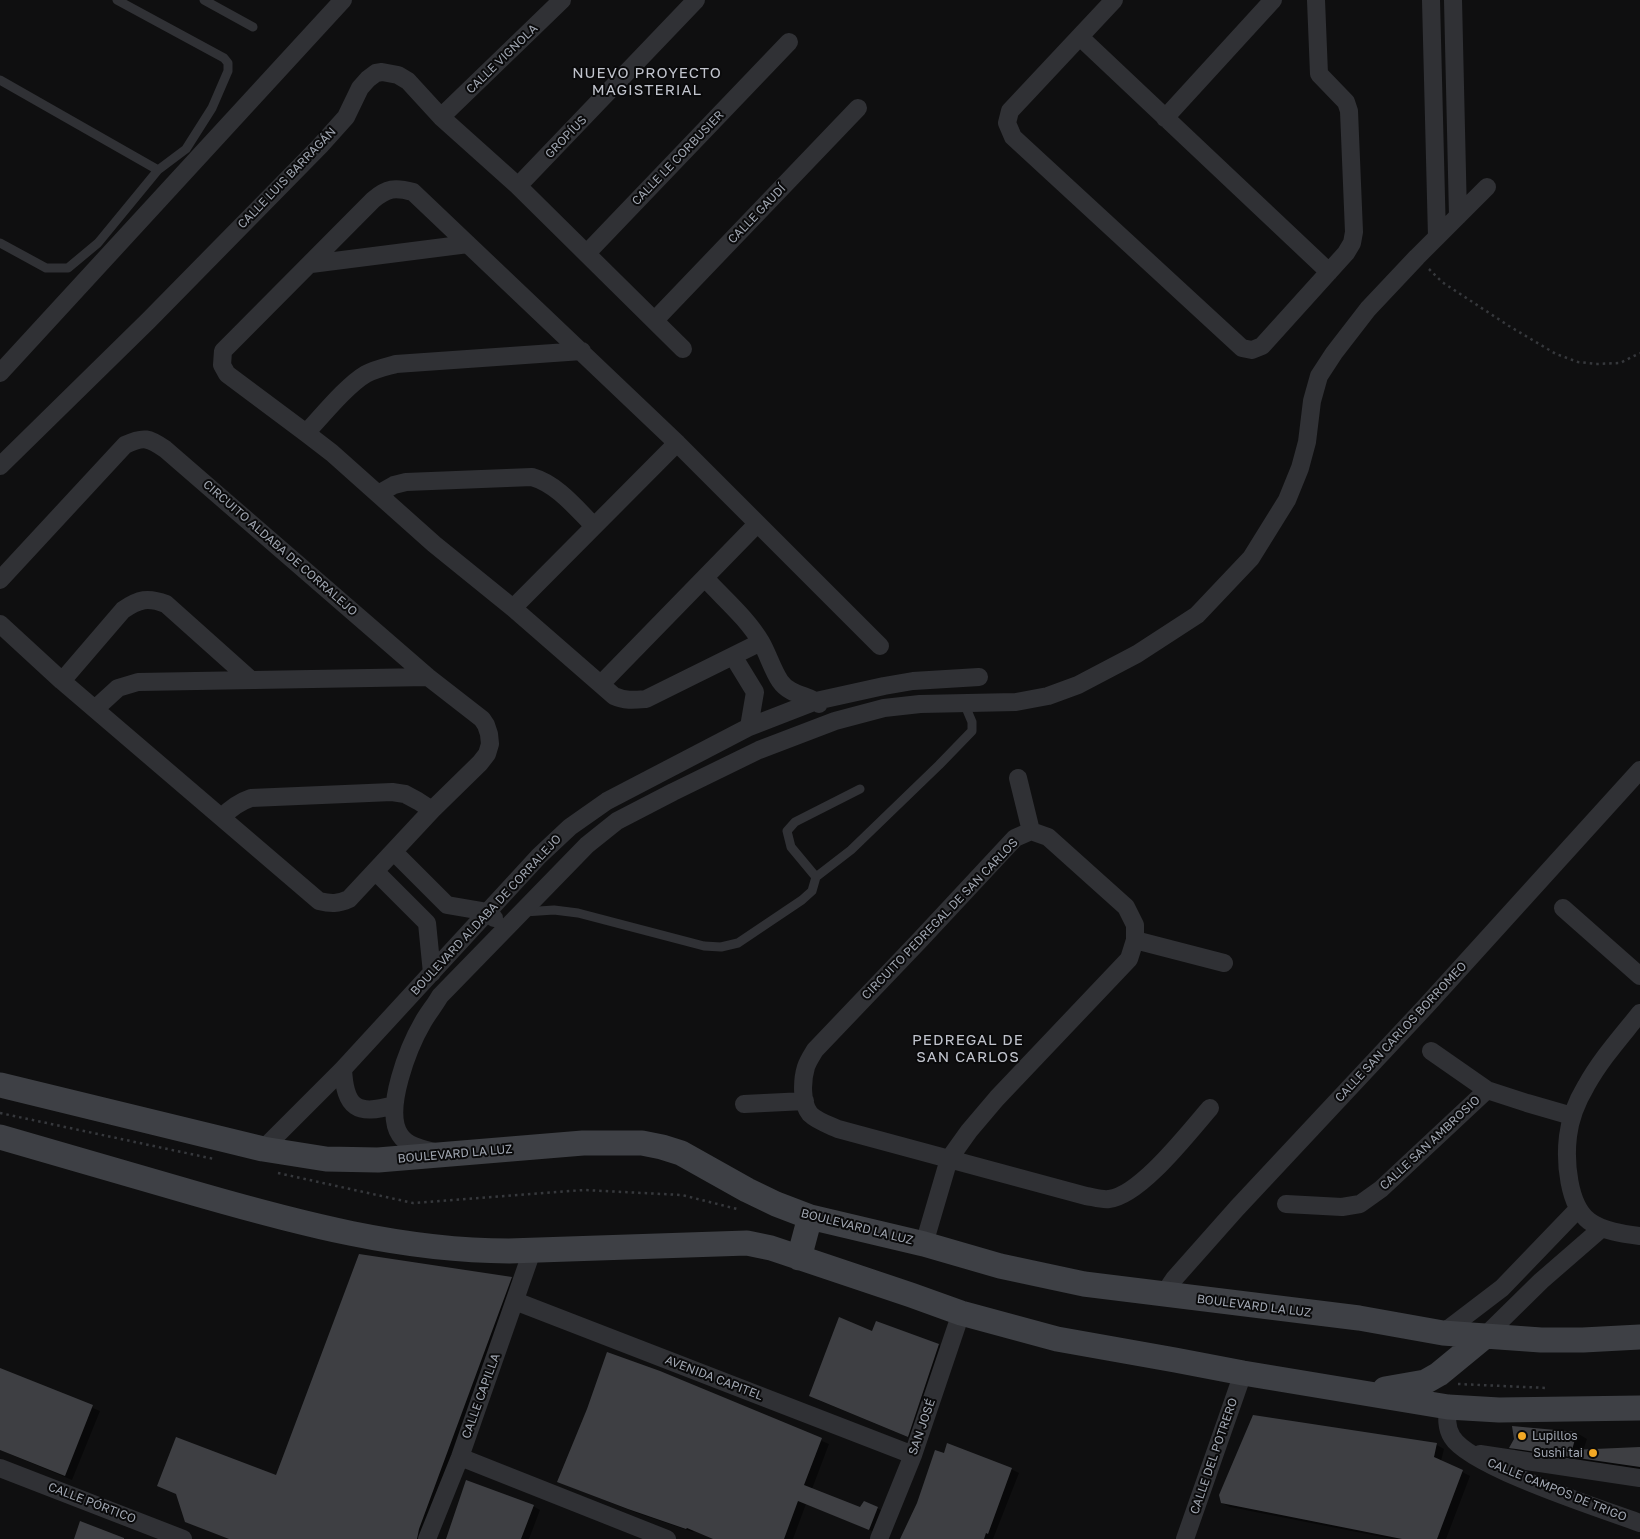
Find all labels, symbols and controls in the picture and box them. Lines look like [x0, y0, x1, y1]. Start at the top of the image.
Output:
street label: CALLE VIGNOLA [463, 21, 541, 97]
district label: NUEVO PROYECTO MAGISTERIAL [570, 64, 724, 99]
street label: CALLE LE CORBUSIER [629, 108, 727, 208]
street label: GROPÍUS [542, 113, 590, 161]
street label: CALLE LUIS BARRAGÁN [235, 124, 339, 232]
street label: CALLE GAUDÍ [725, 181, 789, 247]
street label: CIRCUITO ALDABA DE CORRALEJO [200, 477, 360, 619]
street label: BOULEVARD ALDABA DE CORRALEJO [408, 832, 564, 998]
street label: CIRCUITO PEDREGAL DE SAN CARLOS [859, 835, 1021, 1003]
street label: CALLE SAN CARLOS BORROMEO [1332, 959, 1470, 1105]
district label: PEDREGAL DE SAN CARLOS [911, 1031, 1025, 1066]
street label: CALLE SAN AMBROSIO [1377, 1093, 1483, 1193]
street label: BOULEVARD LA LUZ [397, 1142, 513, 1166]
street label: BOULEVARD LA LUZ [799, 1206, 915, 1248]
street label: BOULEVARD LA LUZ [1196, 1292, 1312, 1320]
street label: CALLE CAPILLA [459, 1351, 503, 1441]
street label: AVENIDA CAPITEL [663, 1353, 765, 1403]
street label: CALLE DEL POTRERO [1187, 1396, 1241, 1516]
street label: SAN JOSÉ [906, 1397, 938, 1457]
place label: Lupillos [1532, 1429, 1578, 1443]
marker: Lupillos [1516, 1430, 1528, 1442]
place label: Sushi tai [1533, 1446, 1583, 1460]
marker: Sushi tai [1587, 1447, 1599, 1459]
street label: CALLE CAMPOS DE TRIGO [1485, 1455, 1629, 1525]
street label: CALLE PÓRTICO [46, 1480, 138, 1526]

